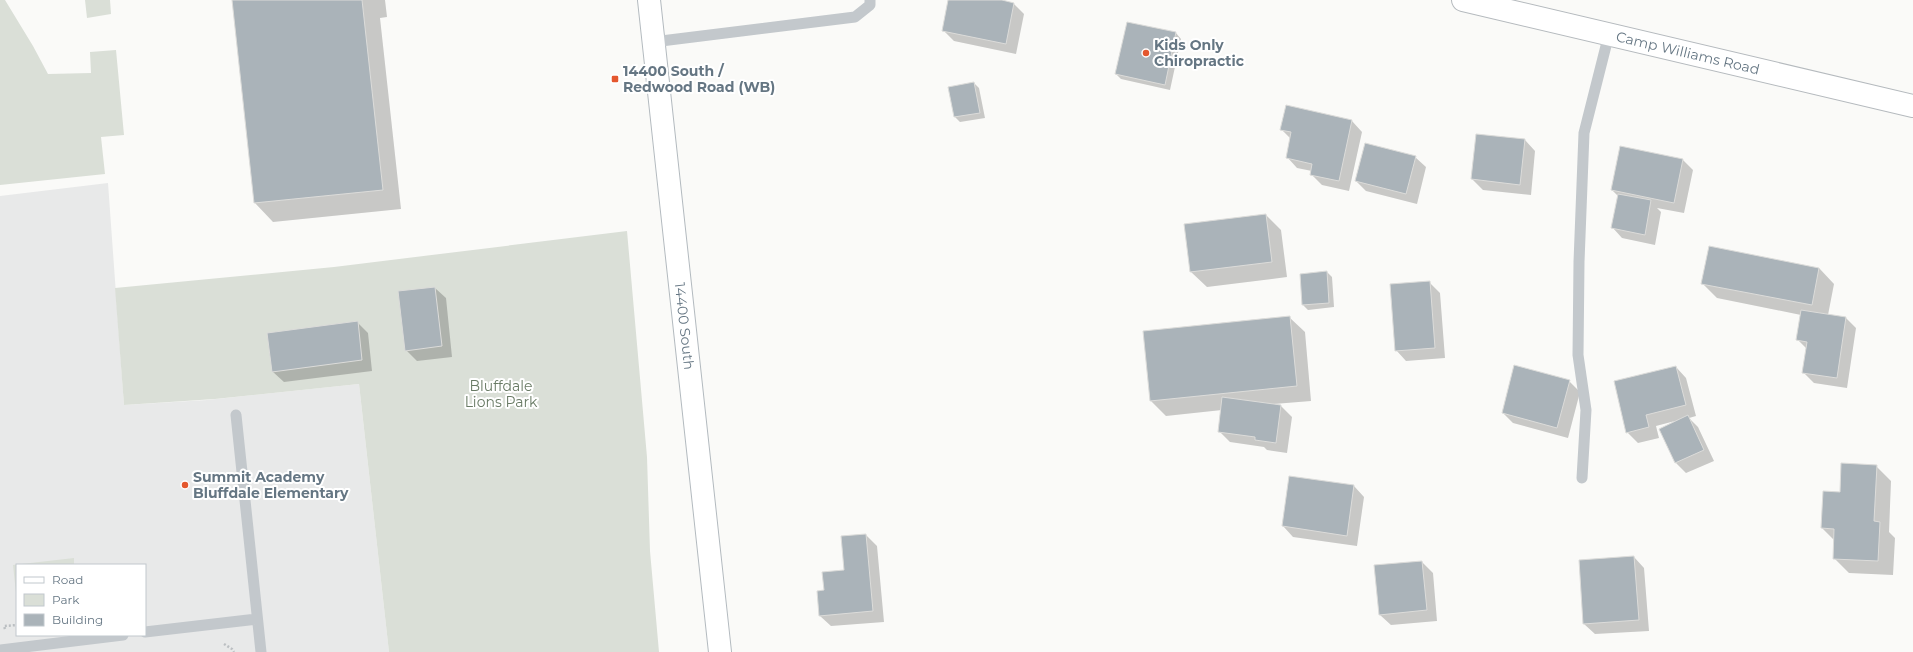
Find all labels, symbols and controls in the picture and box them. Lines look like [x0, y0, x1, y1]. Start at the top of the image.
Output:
street label: Camp Williams Road [1614, 27, 1761, 79]
place label: Kids Only Chiropractic [1154, 36, 1245, 70]
marker: Kids Only Chiropractic [1141, 48, 1151, 58]
place label: 14400 South / Redwood Road (WB) [623, 62, 775, 96]
marker: 14400 South / Redwood Road (WB) [610, 74, 620, 84]
street label: 14400 South [671, 281, 698, 371]
park label: Bluffdale Lions Park [465, 377, 538, 411]
place label: Summit Academy Bluffdale Elementary [193, 468, 349, 502]
marker: Summit Academy Bluffdale Elementary [180, 480, 190, 490]
legend [16, 564, 146, 636]
text: Road [52, 572, 83, 587]
text: Park [52, 592, 80, 607]
text: Building [52, 612, 103, 627]

